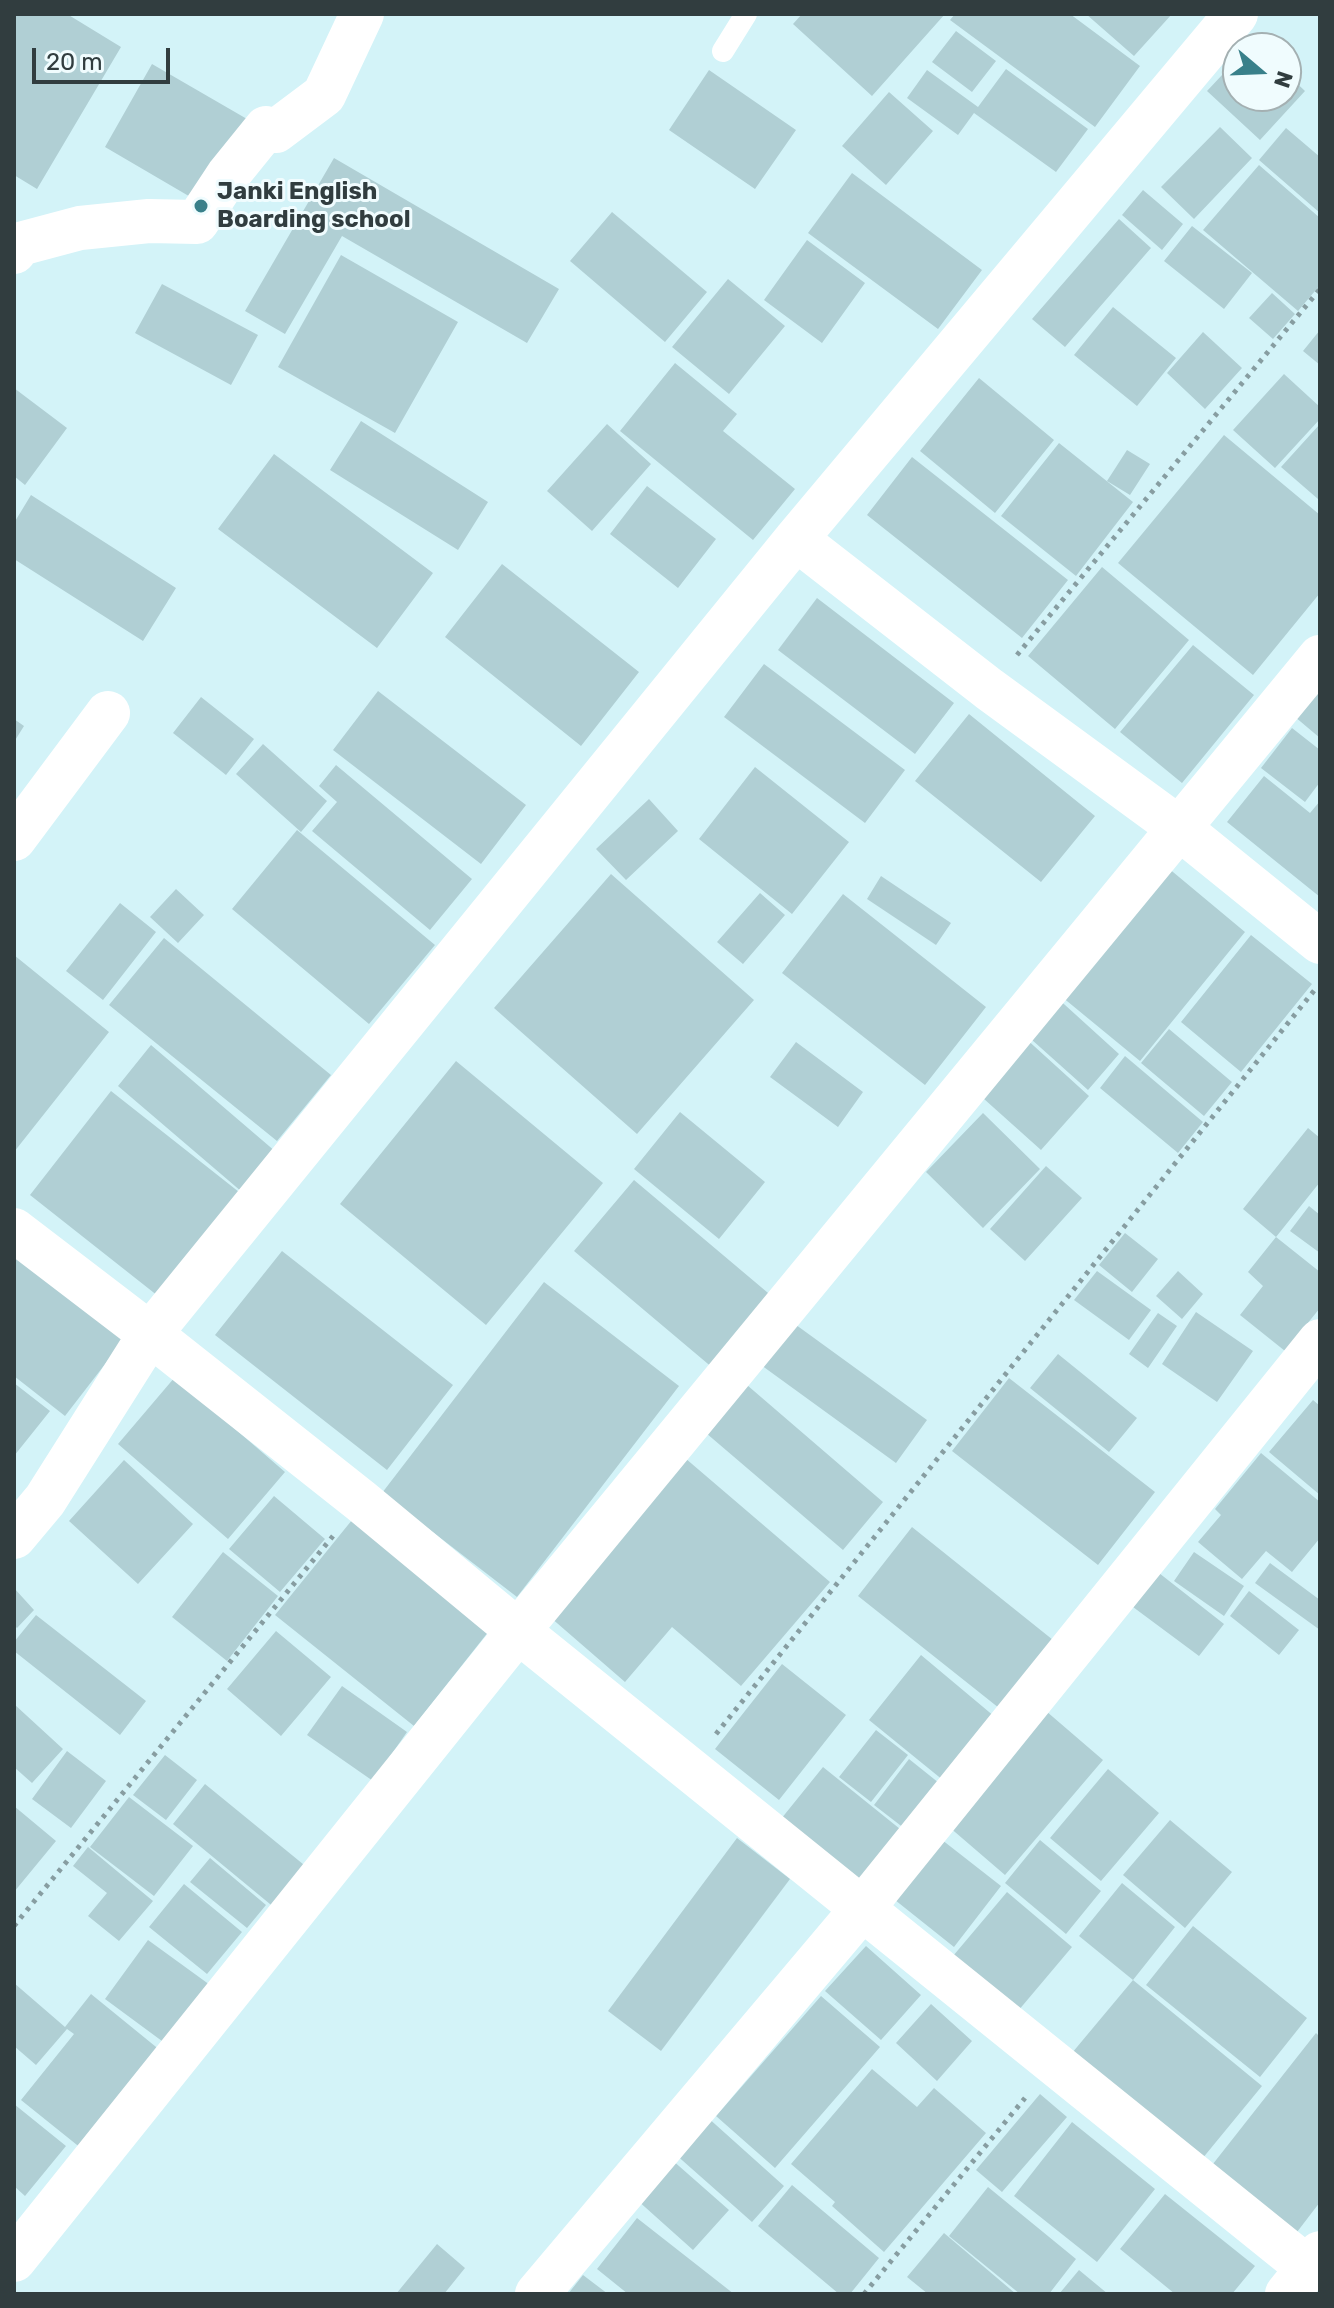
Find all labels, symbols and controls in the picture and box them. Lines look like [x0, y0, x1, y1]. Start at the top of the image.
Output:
scale bar [36, 32, 174, 82]
north arrow [1222, 32, 1302, 112]
text: 20 m [46, 48, 103, 76]
text: N [1268, 67, 1299, 91]
place label: Janki English Boarding school [217, 178, 410, 234]
marker: Janki English Boarding school [192, 197, 210, 215]

